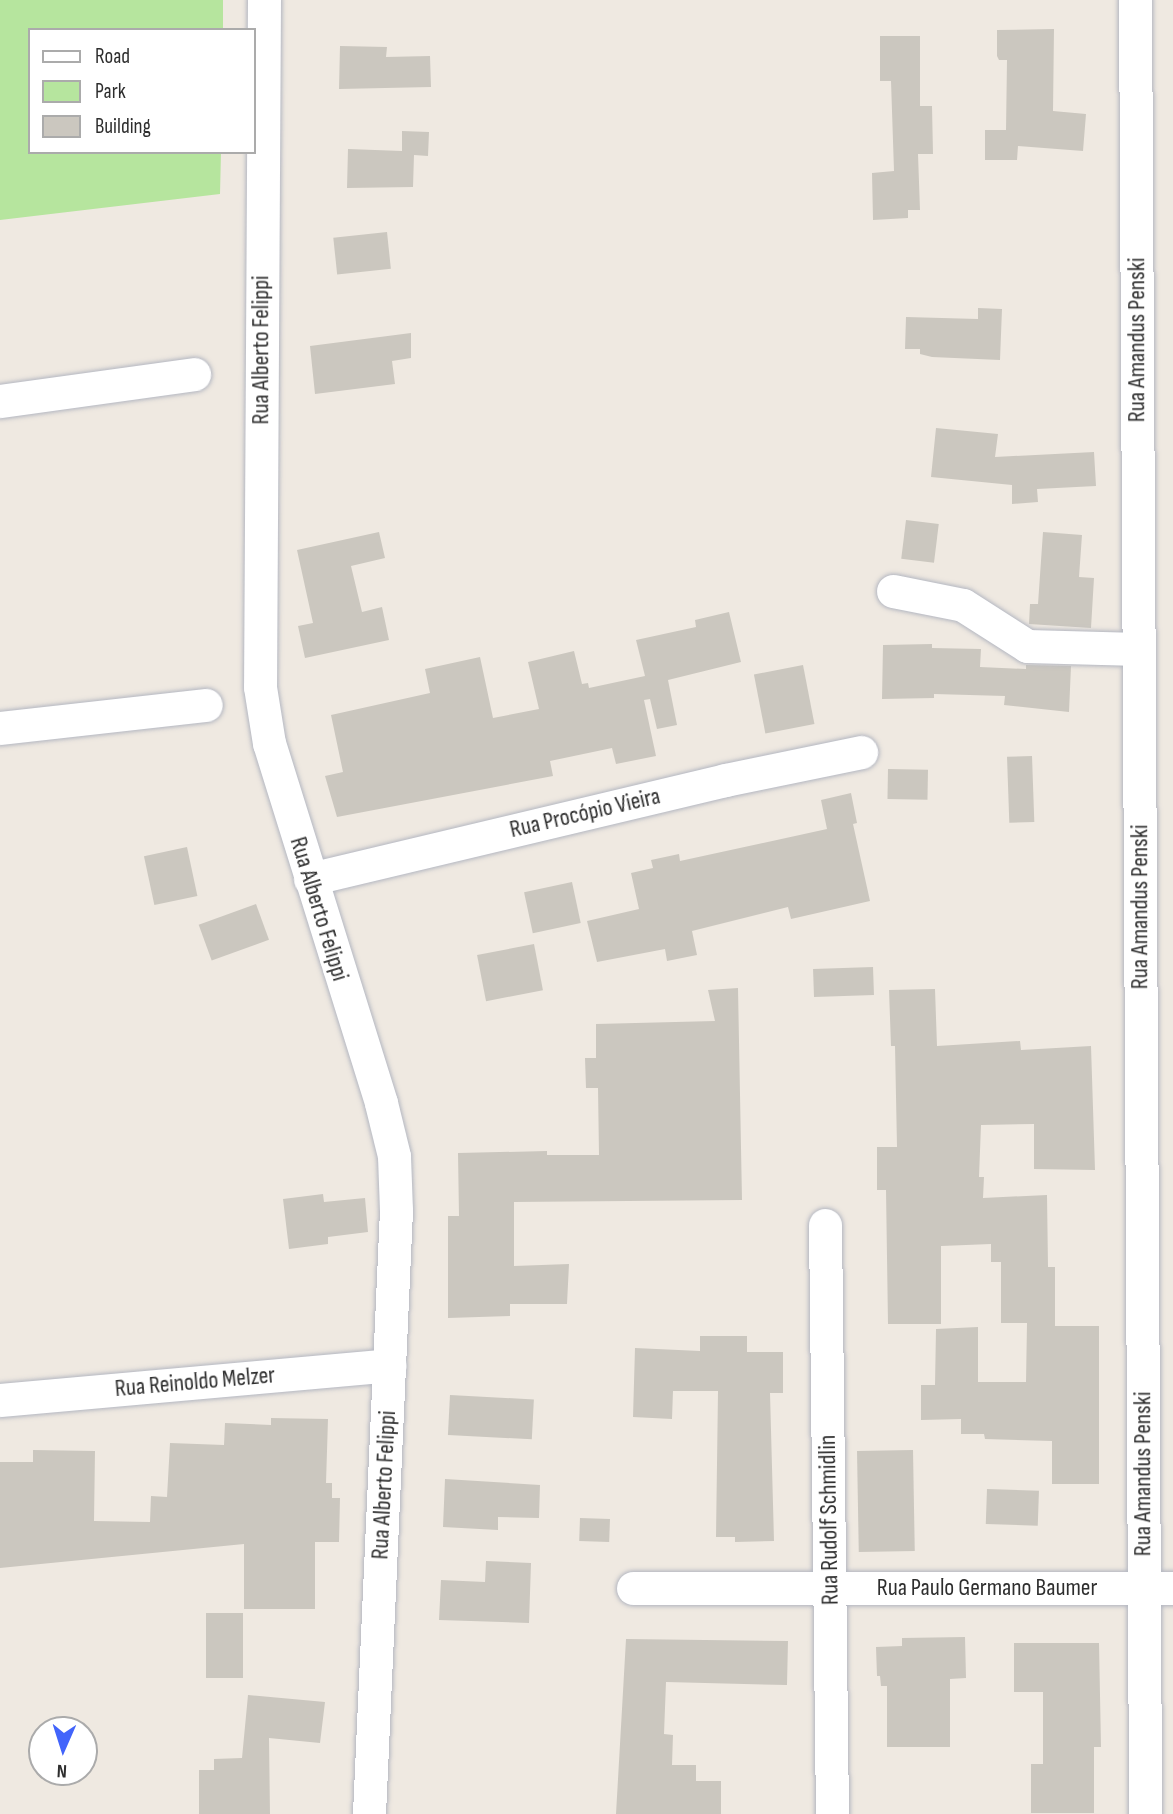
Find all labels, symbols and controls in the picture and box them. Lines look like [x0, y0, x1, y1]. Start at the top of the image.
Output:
legend [28, 28, 256, 154]
text: Road [95, 44, 130, 69]
text: Park [95, 79, 126, 104]
text: Building [95, 114, 151, 139]
street label: Rua Amandus Penski [1123, 258, 1151, 422]
street label: Rua Alberto Felippi [247, 275, 275, 425]
street label: Rua Procópio Vieira [507, 782, 663, 844]
street label: Rua Amandus Penski [1126, 825, 1154, 989]
street label: Rua Alberto Felippi [283, 834, 355, 984]
street label: Rua Reinoldo Melzer [114, 1361, 276, 1403]
street label: Rua Amandus Penski [1129, 1392, 1157, 1556]
street label: Rua Alberto Felippi [366, 1410, 402, 1560]
street label: Rua Rudolf Schmidlin [813, 1435, 845, 1605]
street label: Rua Paulo Germano Baumer [877, 1574, 1097, 1602]
north arrow [28, 1716, 98, 1786]
text: N [56, 1759, 68, 1782]

